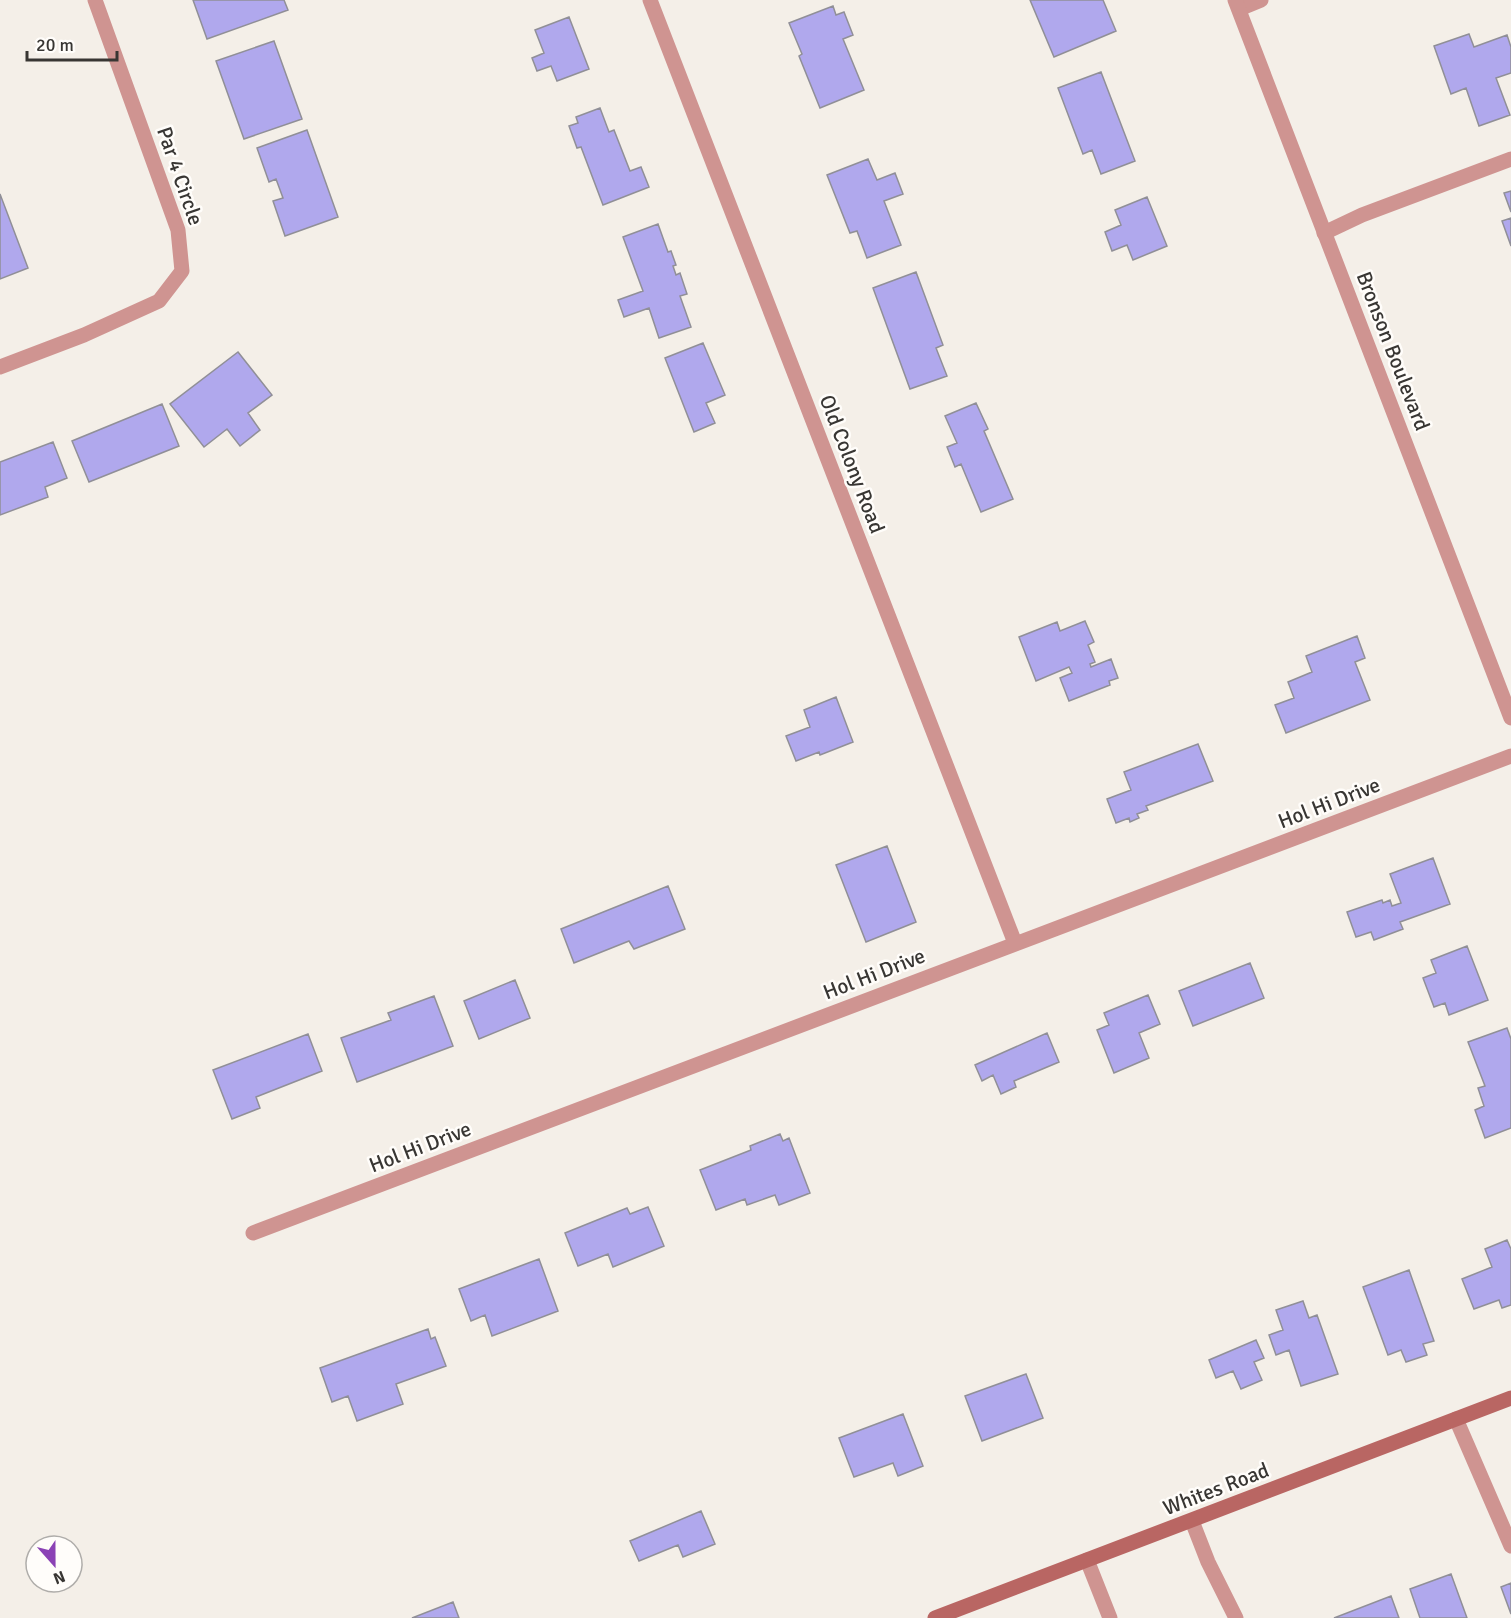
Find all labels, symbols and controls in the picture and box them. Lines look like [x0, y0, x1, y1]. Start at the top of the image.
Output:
scale bar [27, 24, 117, 62]
text: 20 m [36, 34, 74, 56]
street label: Par 4 Circle [151, 123, 209, 229]
street label: Bronson Boulevard [1351, 268, 1435, 434]
street label: Old Colony Road [814, 391, 890, 537]
street label: Hol Hi Drive [1274, 772, 1384, 834]
street label: Hol Hi Drive [819, 943, 929, 1005]
street label: Hol Hi Drive [365, 1116, 475, 1178]
street label: Whites Road [1159, 1457, 1273, 1521]
north arrow [24, 1534, 84, 1594]
text: N [50, 1566, 68, 1588]

